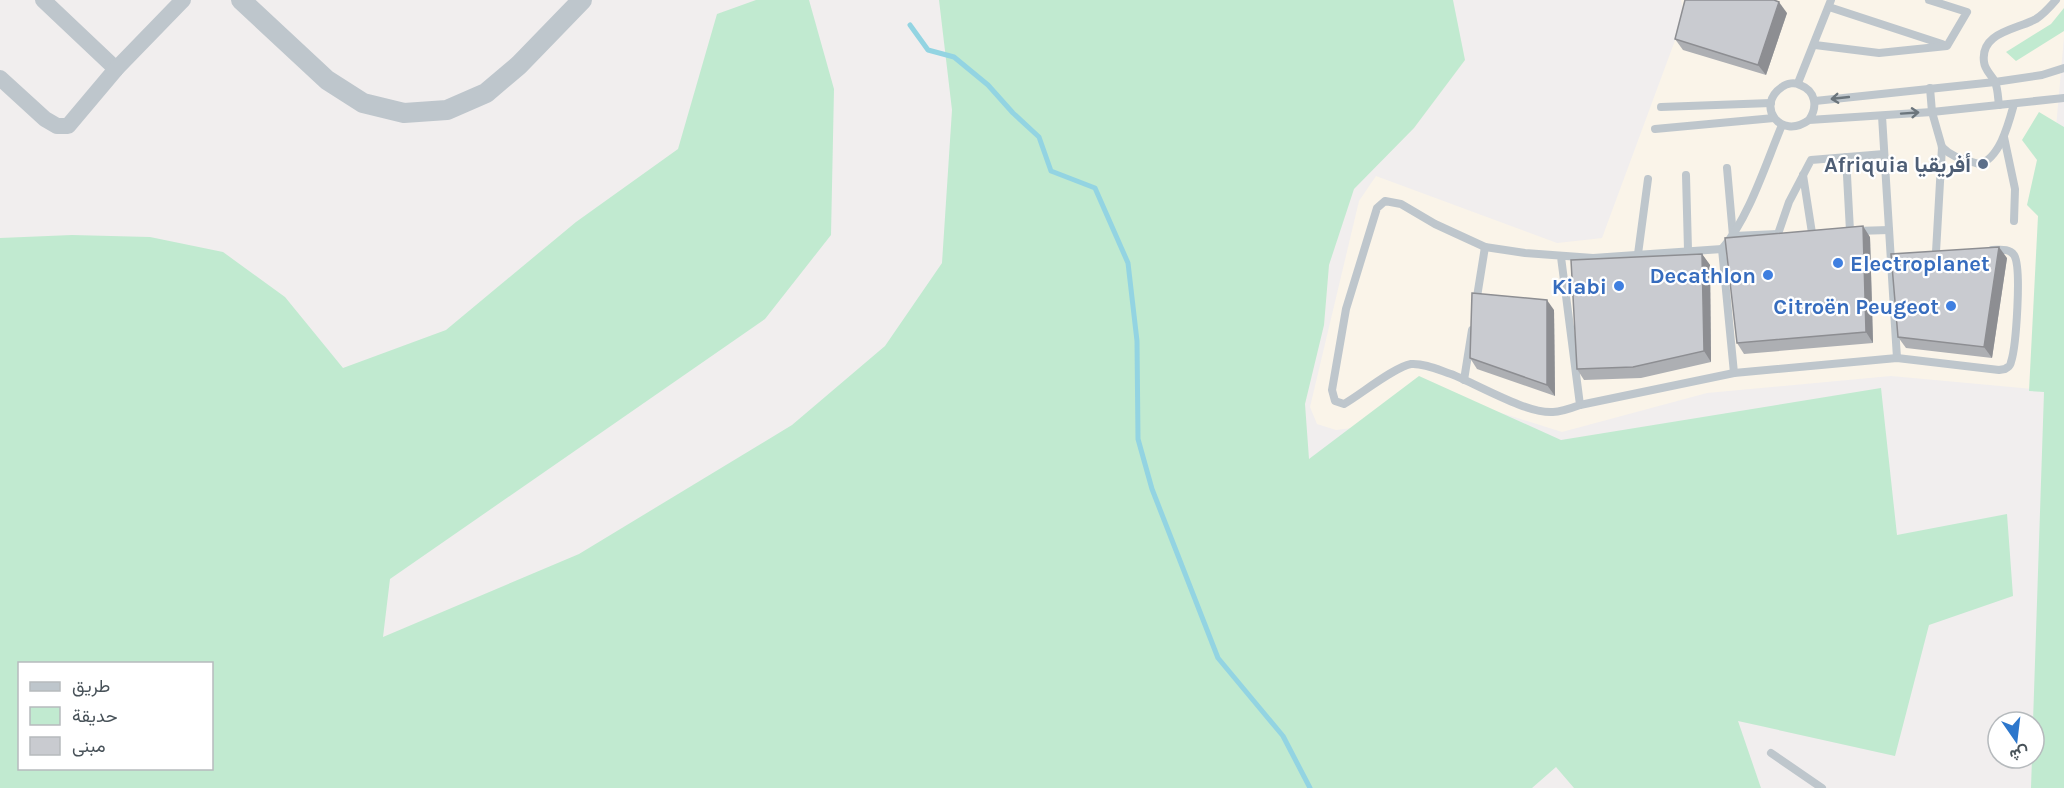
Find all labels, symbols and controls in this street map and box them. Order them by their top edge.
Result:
one-way arrow [1830,93,1850,104]
one-way arrow [1899,108,1919,119]
place label: Afriquia أفريقيا [1824,152,1971,178]
marker: Afriquia أفريقيا [1976,157,1990,171]
place label: Electroplanet [1850,251,1990,277]
marker: Electroplanet [1831,256,1845,270]
place label: Decathlon [1649,263,1756,289]
marker: Decathlon [1761,268,1775,282]
place label: Kiabi [1552,274,1607,300]
marker: Kiabi [1612,279,1626,293]
place label: Citroën Peugeot [1773,294,1939,320]
marker: Citroën Peugeot [1944,299,1958,313]
legend [18,662,213,770]
text: طريق [72,675,110,697]
text: حديقة [72,705,118,727]
north arrow [1986,710,2046,770]
text: مبنى [72,735,106,757]
text: ش [2008,743,2031,766]

